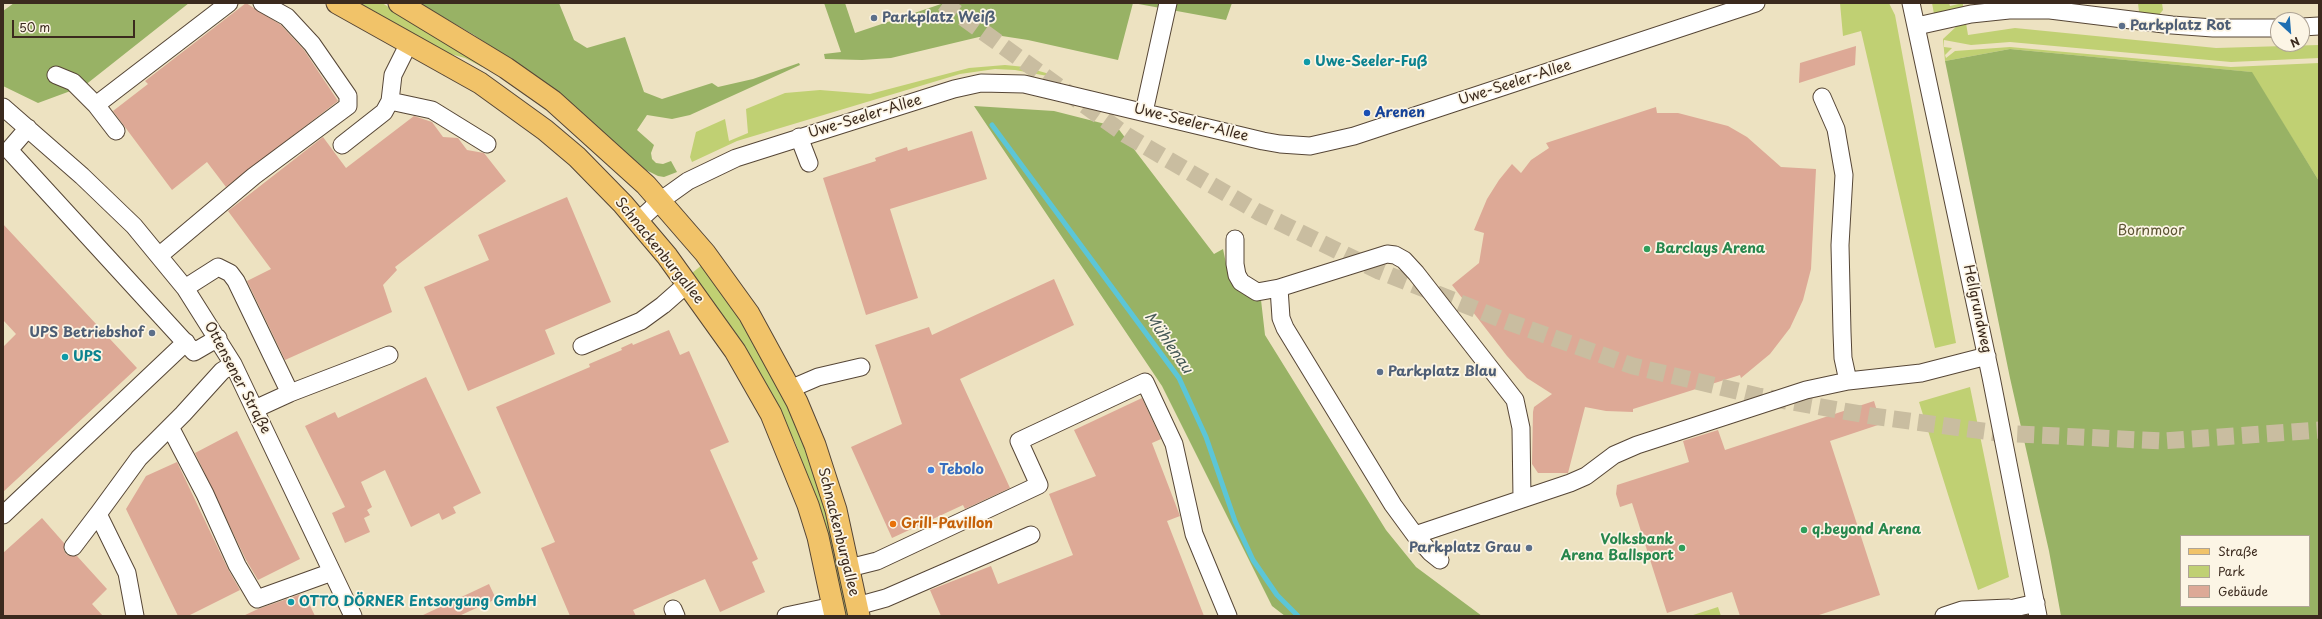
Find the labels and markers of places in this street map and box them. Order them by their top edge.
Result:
place label: Parkplatz Weiß [882,10,996,26]
marker: Parkplatz Weiß [869,13,879,23]
place label: Parkplatz Rot [2130,18,2231,34]
marker: Parkplatz Rot [2117,21,2127,31]
place label: Uwe-Seeler-Fuß [1315,54,1428,70]
marker: Uwe-Seeler-Fuß [1302,57,1312,67]
place label: Arenen [1375,105,1425,121]
marker: Arenen [1362,108,1372,118]
place label: Barclays Arena [1655,241,1765,257]
marker: Barclays Arena [1642,244,1652,254]
place label: UPS Betriebshof [29,325,144,341]
marker: UPS Betriebshof [147,328,157,338]
place label: UPS [73,349,102,365]
marker: UPS [60,352,70,362]
place label: Parkplatz Blau [1388,364,1497,380]
marker: Parkplatz Blau [1375,367,1385,377]
place label: Tebolo [939,462,984,478]
marker: Tebolo [926,465,936,475]
place label: Grill-Pavillon [901,516,993,532]
marker: Grill-Pavillon [888,519,898,529]
place label: q.beyond Arena [1812,522,1921,538]
marker: q.beyond Arena [1799,525,1809,535]
place label: Volksbank Arena Ballsport [1561,532,1674,564]
place label: Parkplatz Grau [1409,540,1521,556]
marker: Parkplatz Grau [1524,543,1534,553]
marker: Volksbank Arena Ballsport [1677,543,1687,553]
place label: OTTO DÖRNER Entsorgung GmbH [299,594,537,610]
marker: OTTO DÖRNER Entsorgung GmbH [286,597,296,607]

